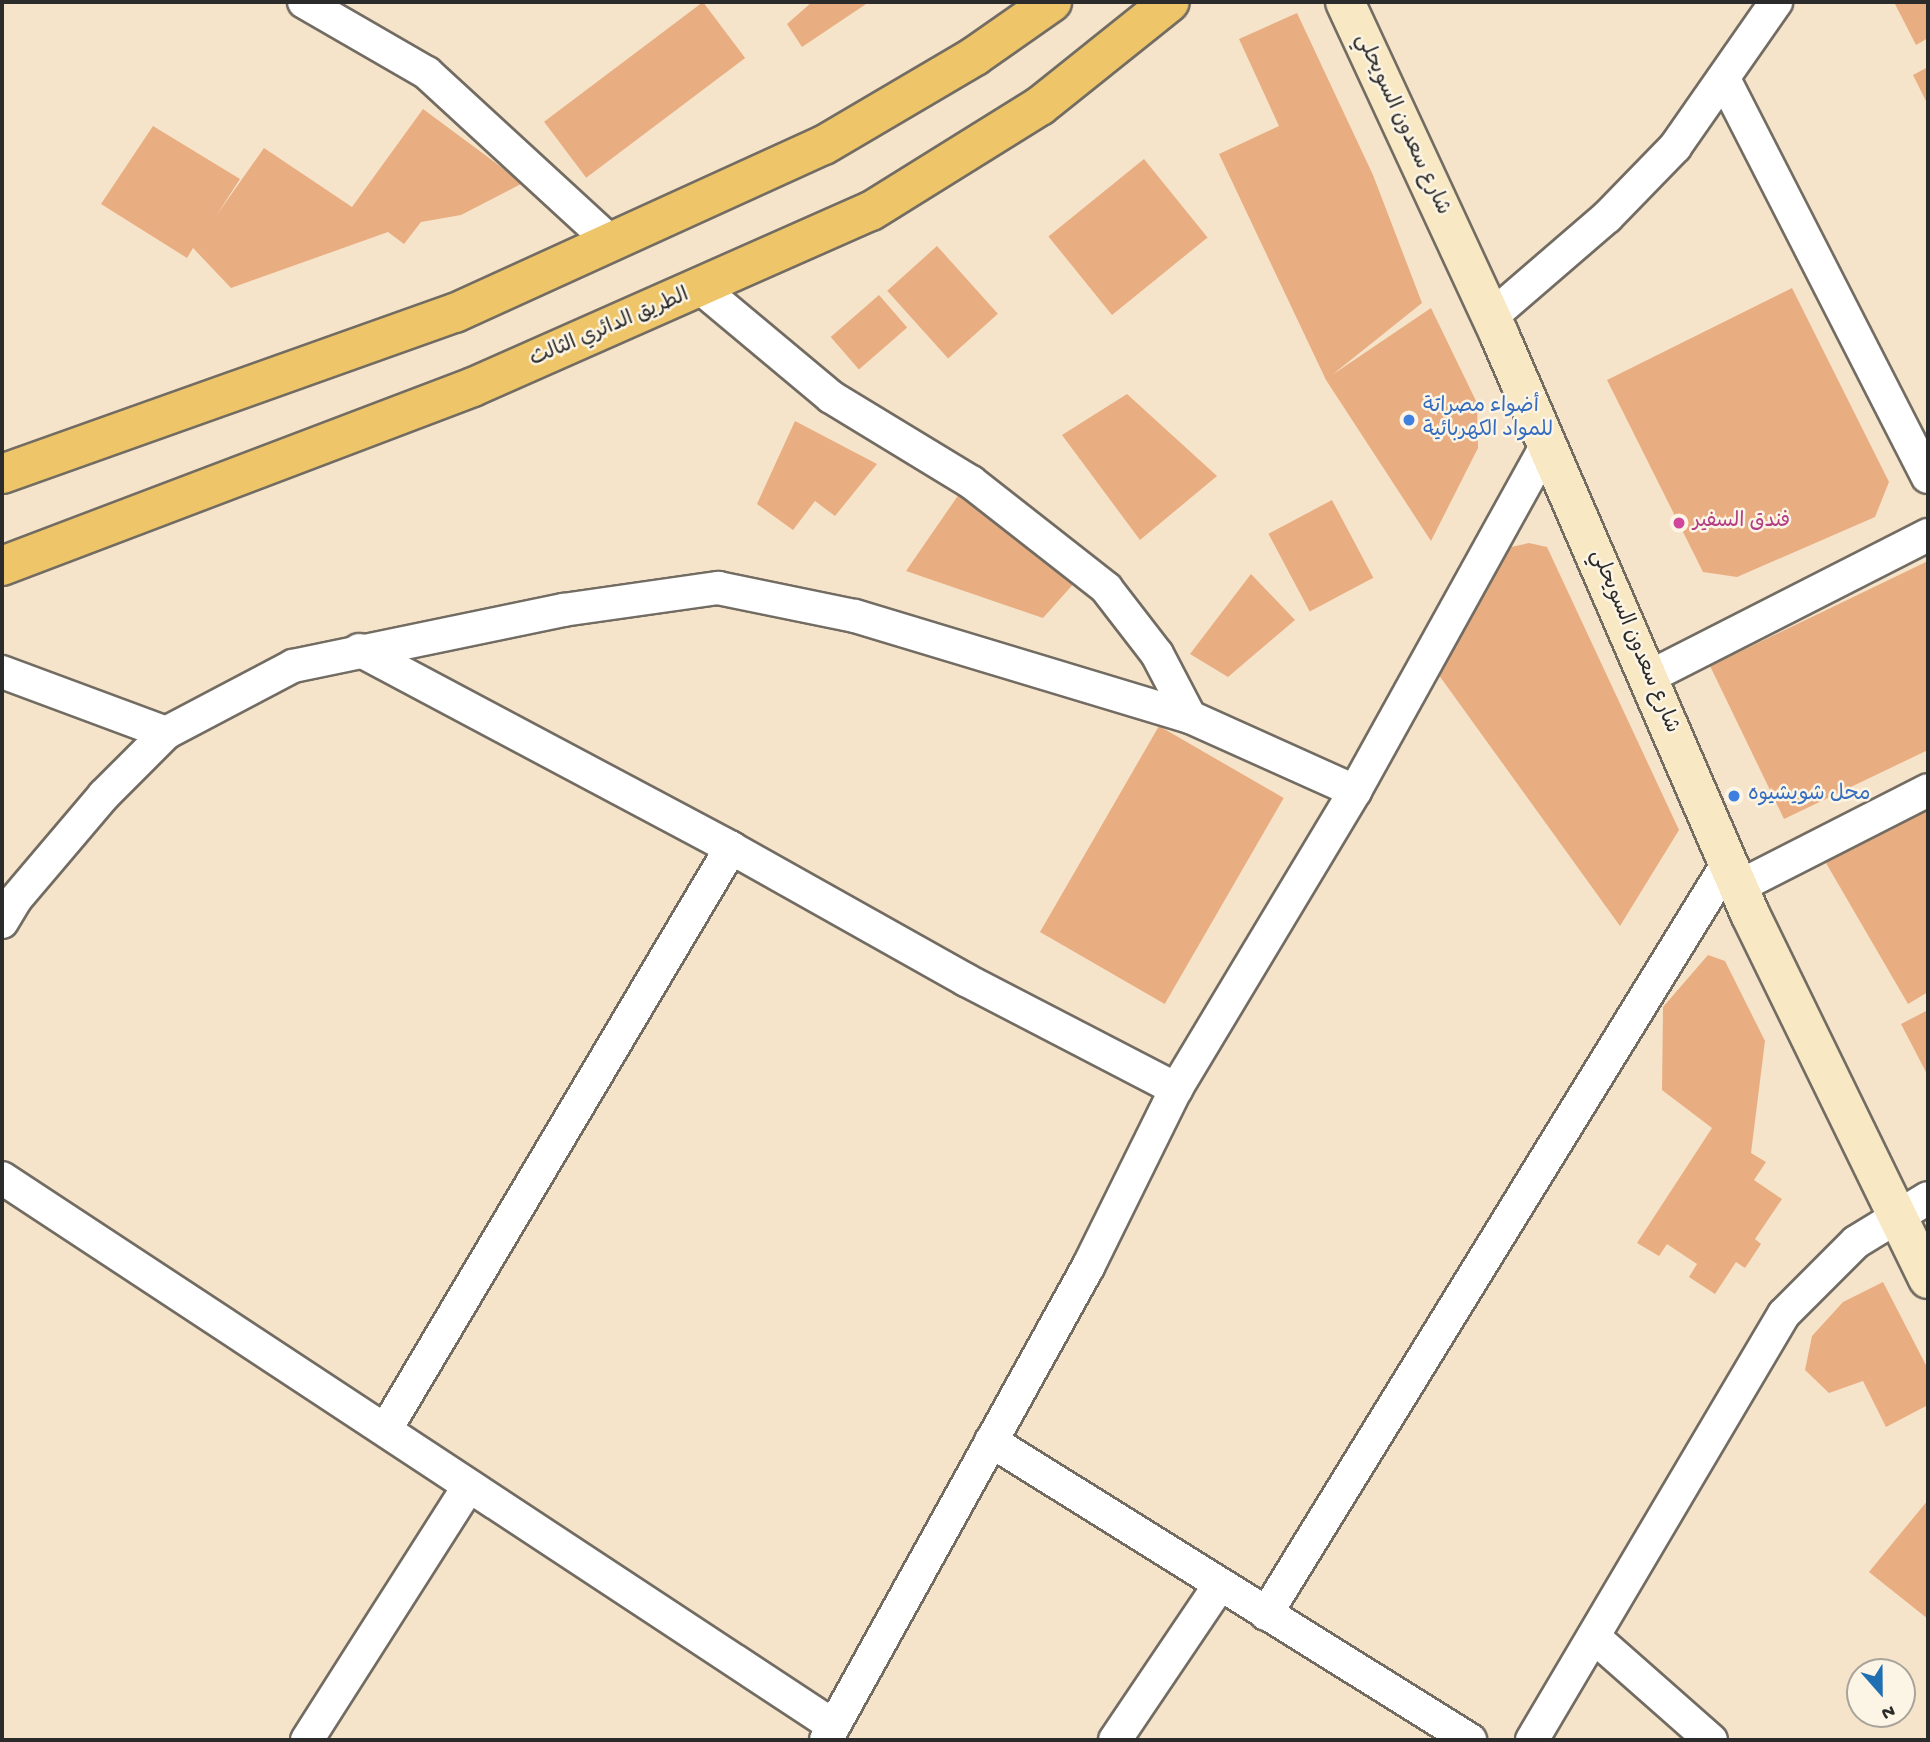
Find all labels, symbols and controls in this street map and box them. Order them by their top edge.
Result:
street label: شارع سعدون السويحلي [1348,30,1454,220]
street label: الطريق الدائري الثالث [527,284,693,374]
place label: أضواء مصراتة للمواد الكهربائية [1423,395,1553,445]
marker: أضواء مصراتة للمواد الكهربائية [1401,412,1417,428]
place label: فندق السفير [1693,510,1790,536]
marker: فندق السفير [1671,515,1687,531]
street label: شارع سعدون السويحلي [1583,546,1683,738]
place label: محل شويشيوه [1748,783,1871,809]
marker: محل شويشيوه [1726,788,1742,804]
north arrow [1846,1658,1916,1728]
text: N [1878,1698,1898,1724]

